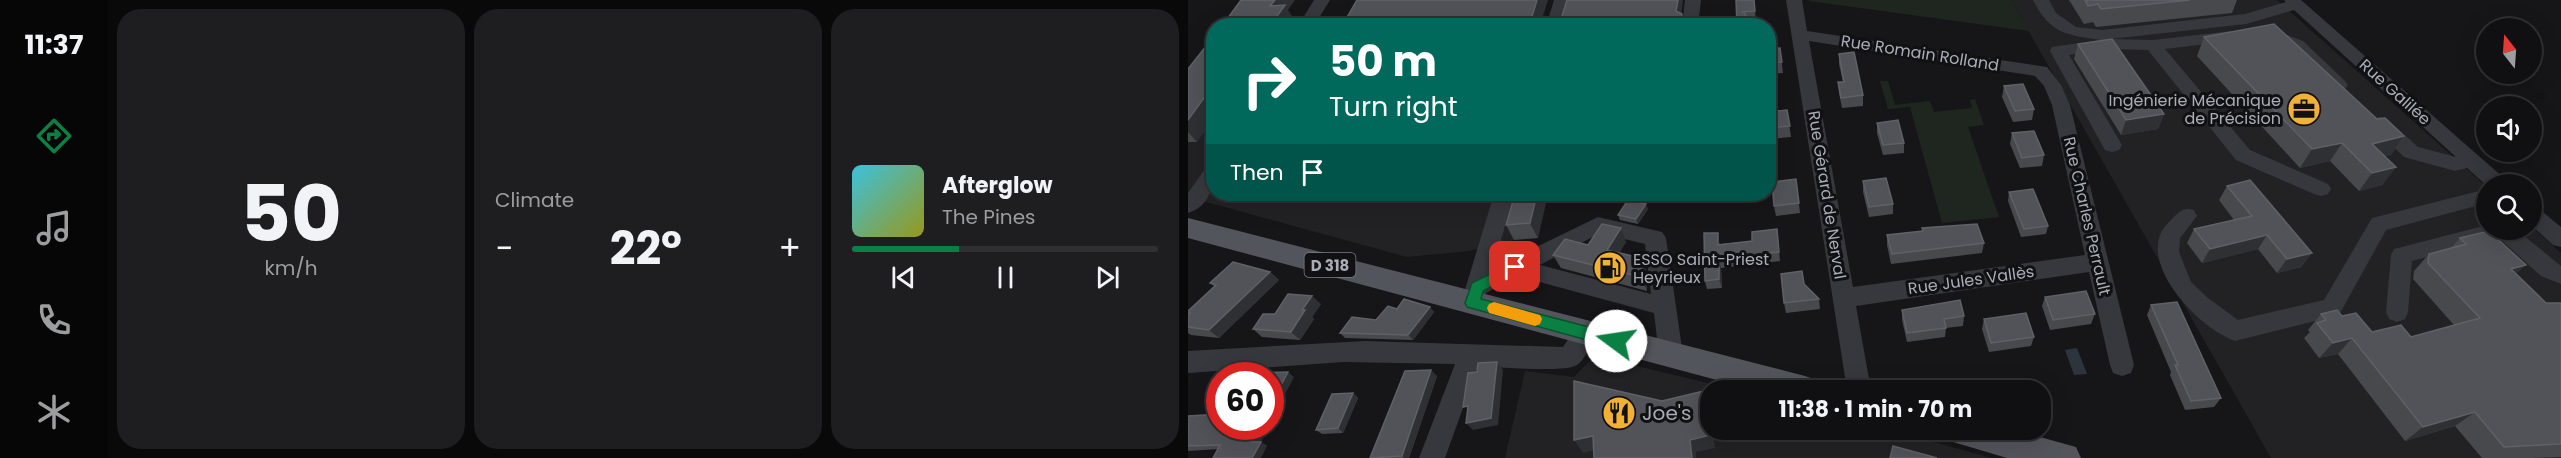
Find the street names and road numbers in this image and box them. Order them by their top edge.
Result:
street label: Rue Romain Rolland [1839,29,2001,77]
street label: Rue Galilée [2354,54,2436,130]
street label: Rue Gérard de Nerval [1802,109,1852,281]
street label: Rue Charles Perrault [2058,135,2116,298]
road number: D 318 [1304,253,1356,277]
street label: Rue Jules Vallès [1906,260,2036,300]

